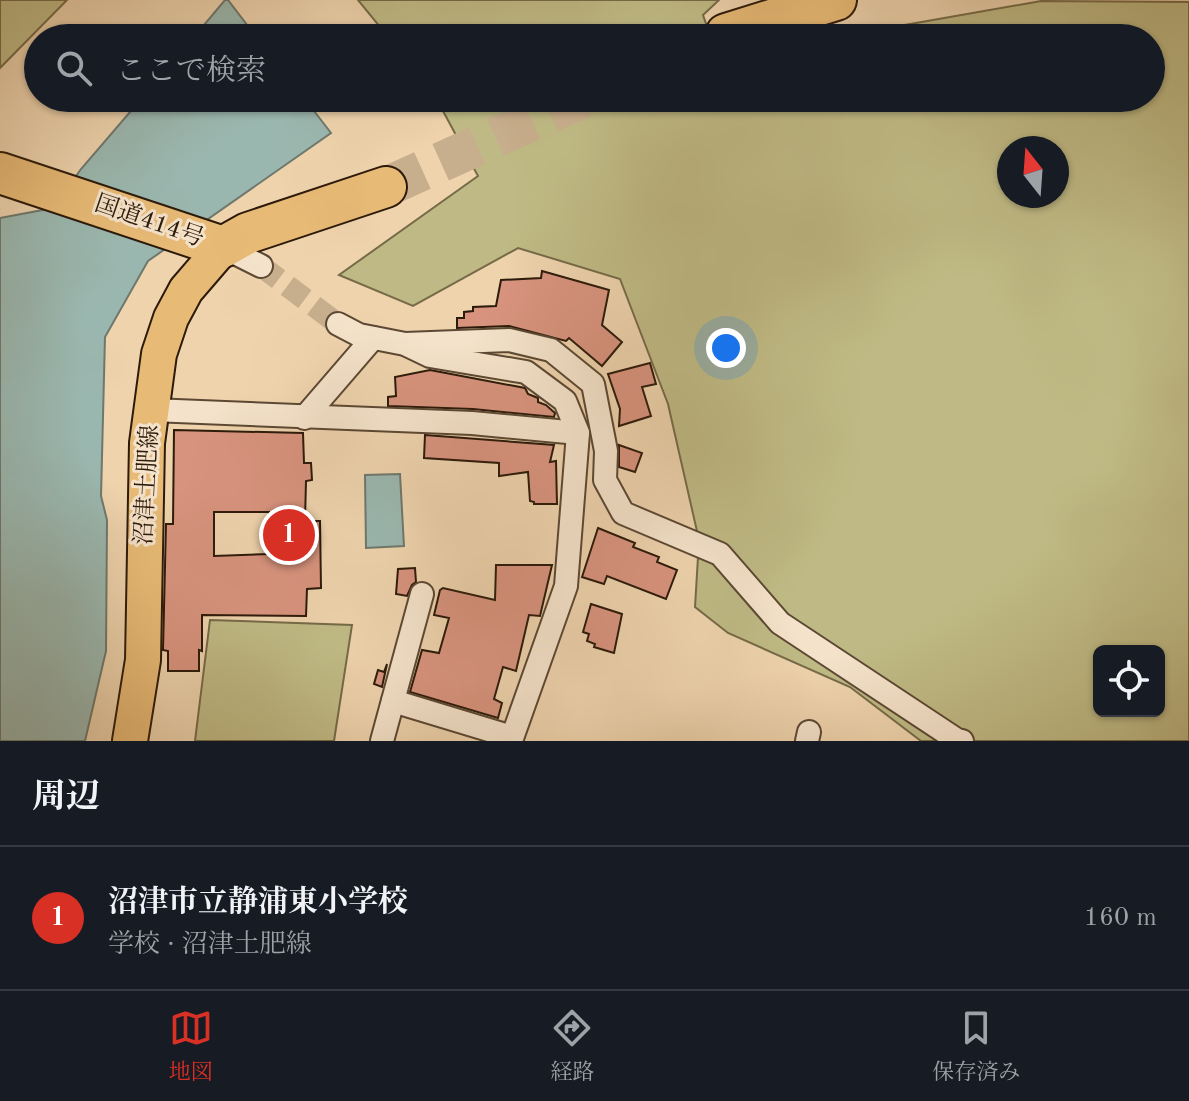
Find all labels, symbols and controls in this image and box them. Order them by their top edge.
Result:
search box [24,24,1165,112]
icon: search [52,46,96,90]
text: ここで検索 [116,57,266,87]
north arrow [997,136,1069,208]
street label: 国道414号 [91,189,208,252]
your location [706,328,746,368]
street label: 沼津土肥線 [130,424,163,546]
pin: 1 [263,505,315,565]
map controls [1093,645,1165,717]
button: locate [1093,645,1165,717]
text: 周辺 [32,781,100,815]
text: 沼津市立静浦東小学校 [108,888,408,918]
text: 1 [50,905,66,931]
text: 160 m [1084,905,1157,931]
text: 学校 · 沼津土肥線 [108,932,312,958]
tab: 地図 [169,1006,213,1087]
tab: 経路 [550,1006,594,1087]
tab: 保存済み [932,1006,1020,1087]

